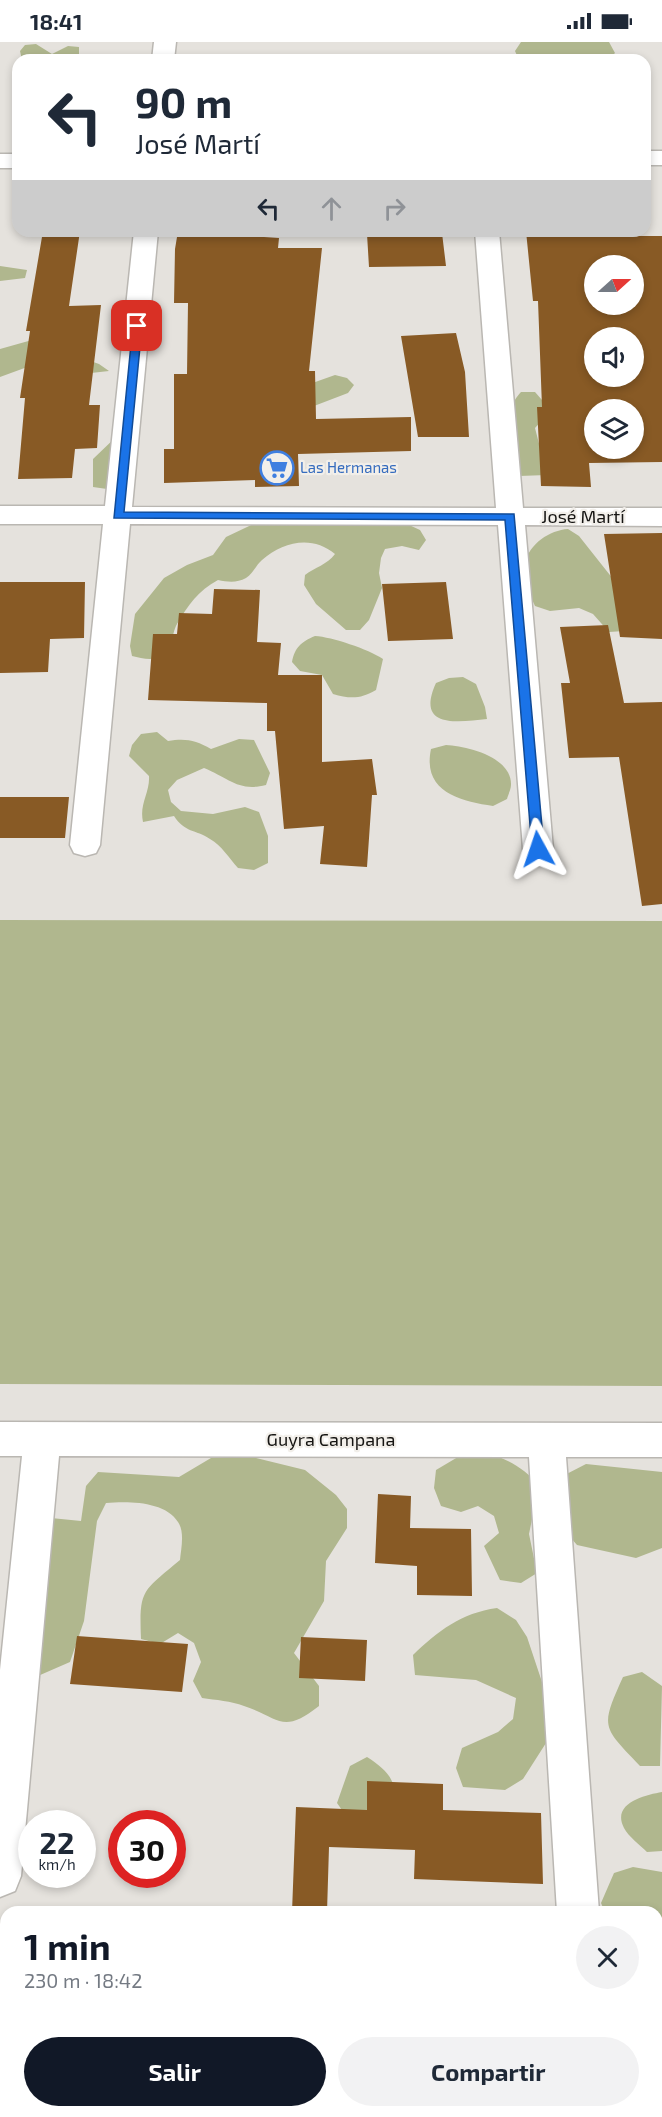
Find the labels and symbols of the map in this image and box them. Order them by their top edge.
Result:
north arrow [584,255,644,315]
pin [111,300,162,351]
supermarket icon: Las Hermanas [259,450,295,486]
place label: Las Hermanas [300,458,397,476]
street label: José Martí [541,505,625,527]
position arrow [506,817,570,881]
street label: Guyra Campana [267,1428,395,1450]
speed limit sign: 30 [108,1810,186,1888]

